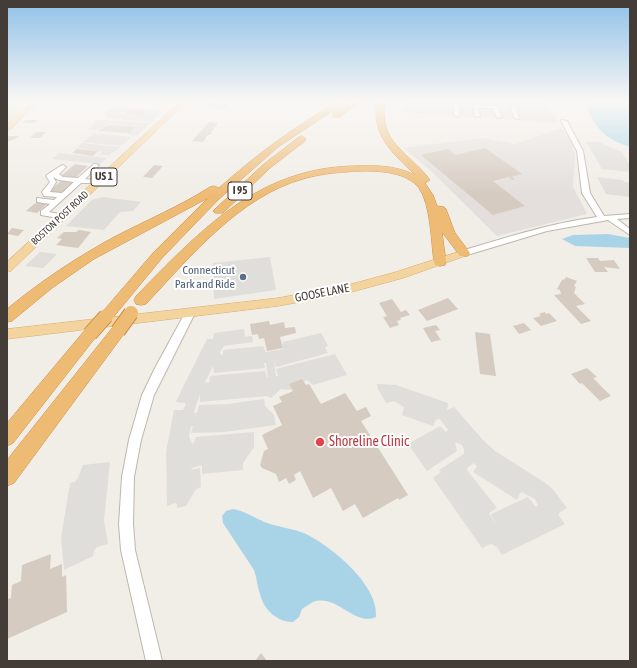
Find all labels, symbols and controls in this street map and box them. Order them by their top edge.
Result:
road number: US 1 [91,168,117,186]
road number: I 95 [228,182,252,200]
street label: BOSTON POST ROAD [29,188,91,248]
place label: Connecticut Park and Ride [175,263,235,291]
marker: Connecticut Park and Ride [238,272,248,282]
street label: GOOSE LANE [294,281,350,305]
place label: Shoreline Clinic [329,434,409,450]
marker: Shoreline Clinic [314,436,326,448]

